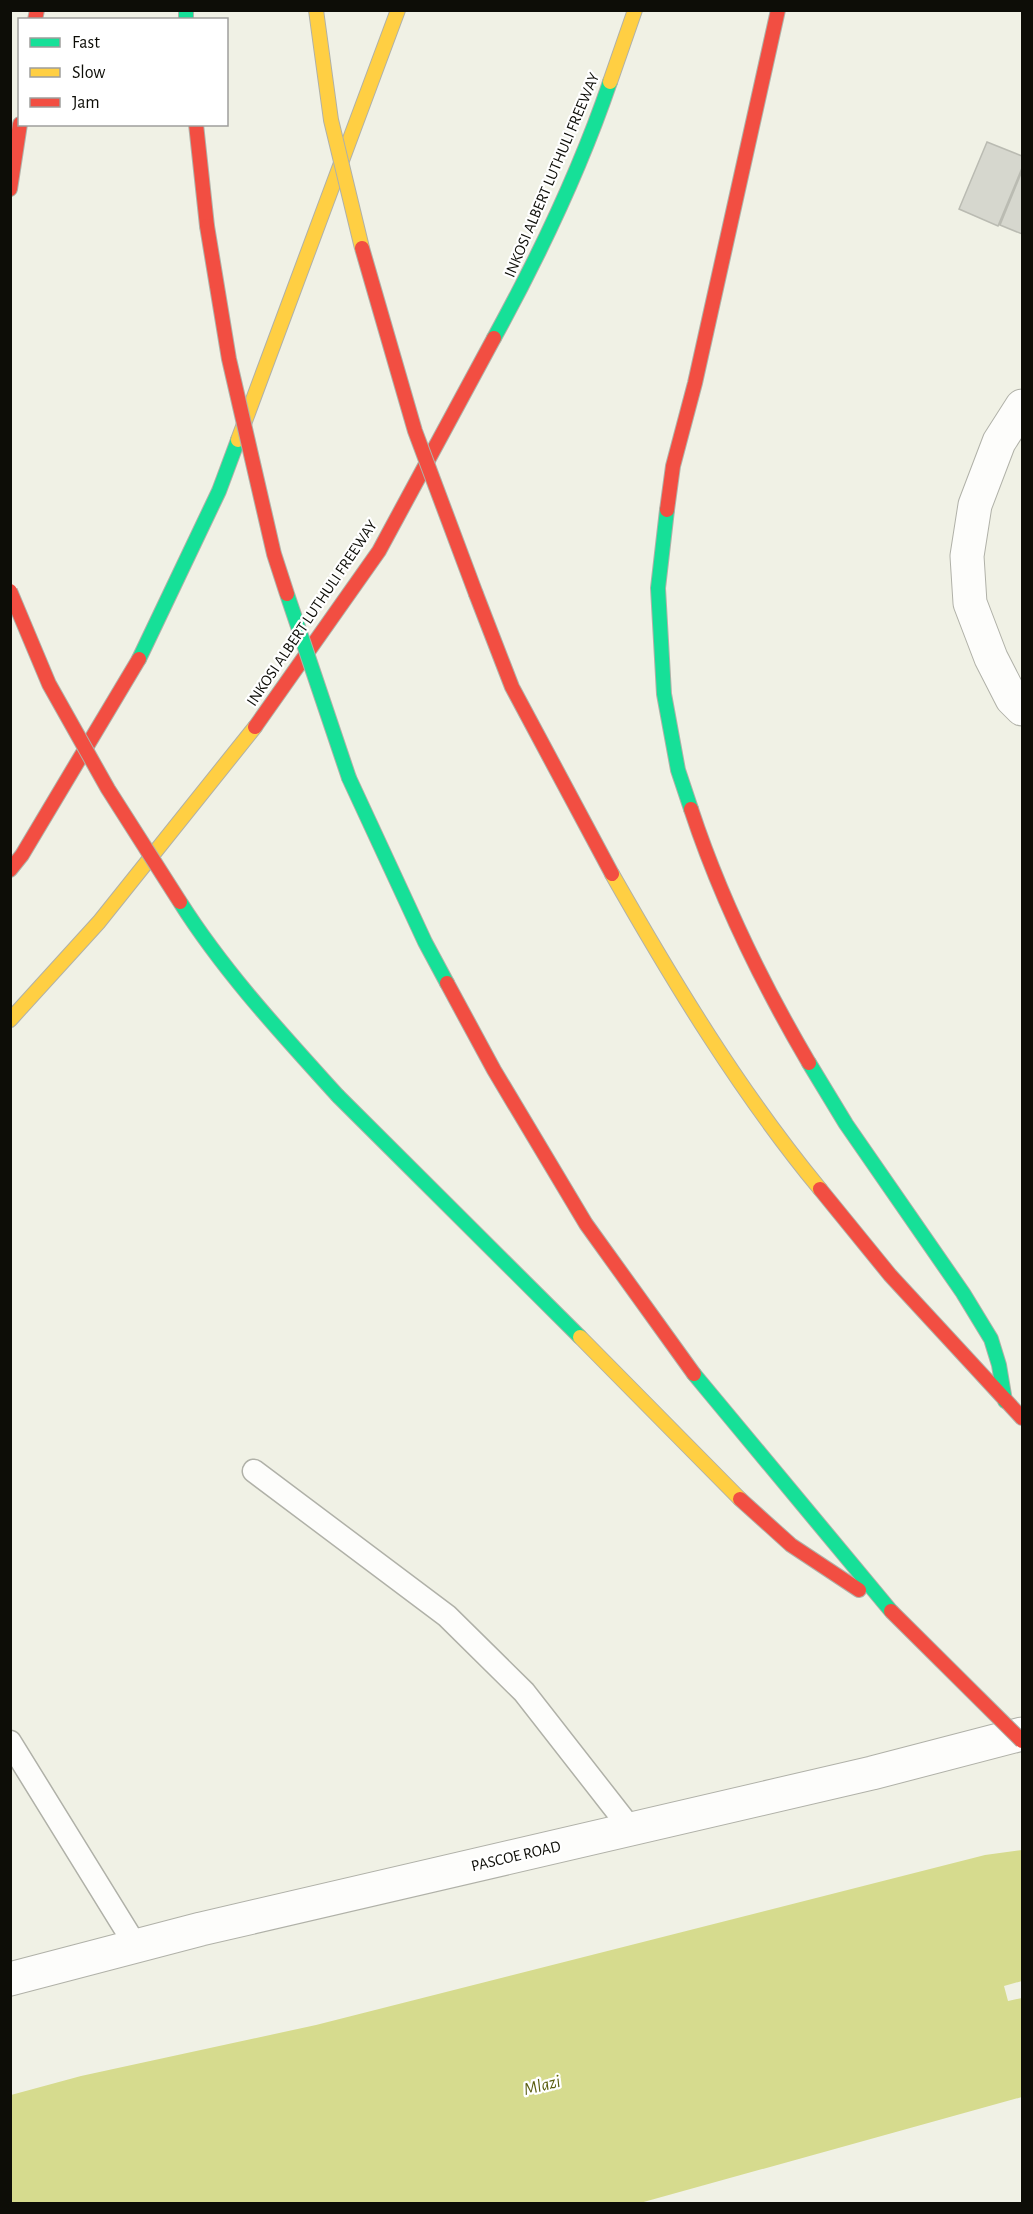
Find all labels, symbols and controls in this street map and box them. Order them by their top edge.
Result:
legend [18,18,228,126]
text: Fast [72,34,100,52]
text: Slow [72,64,105,82]
street label: INKOSI ALBERT LUTHULI FREEWAY [502,70,603,280]
text: Jam [72,94,100,112]
street label: INKOSI ALBERT LUTHULI FREEWAY [244,517,381,709]
street label: PASCOE ROAD [470,1838,562,1874]
water label: Mlazi [522,2073,562,2099]

